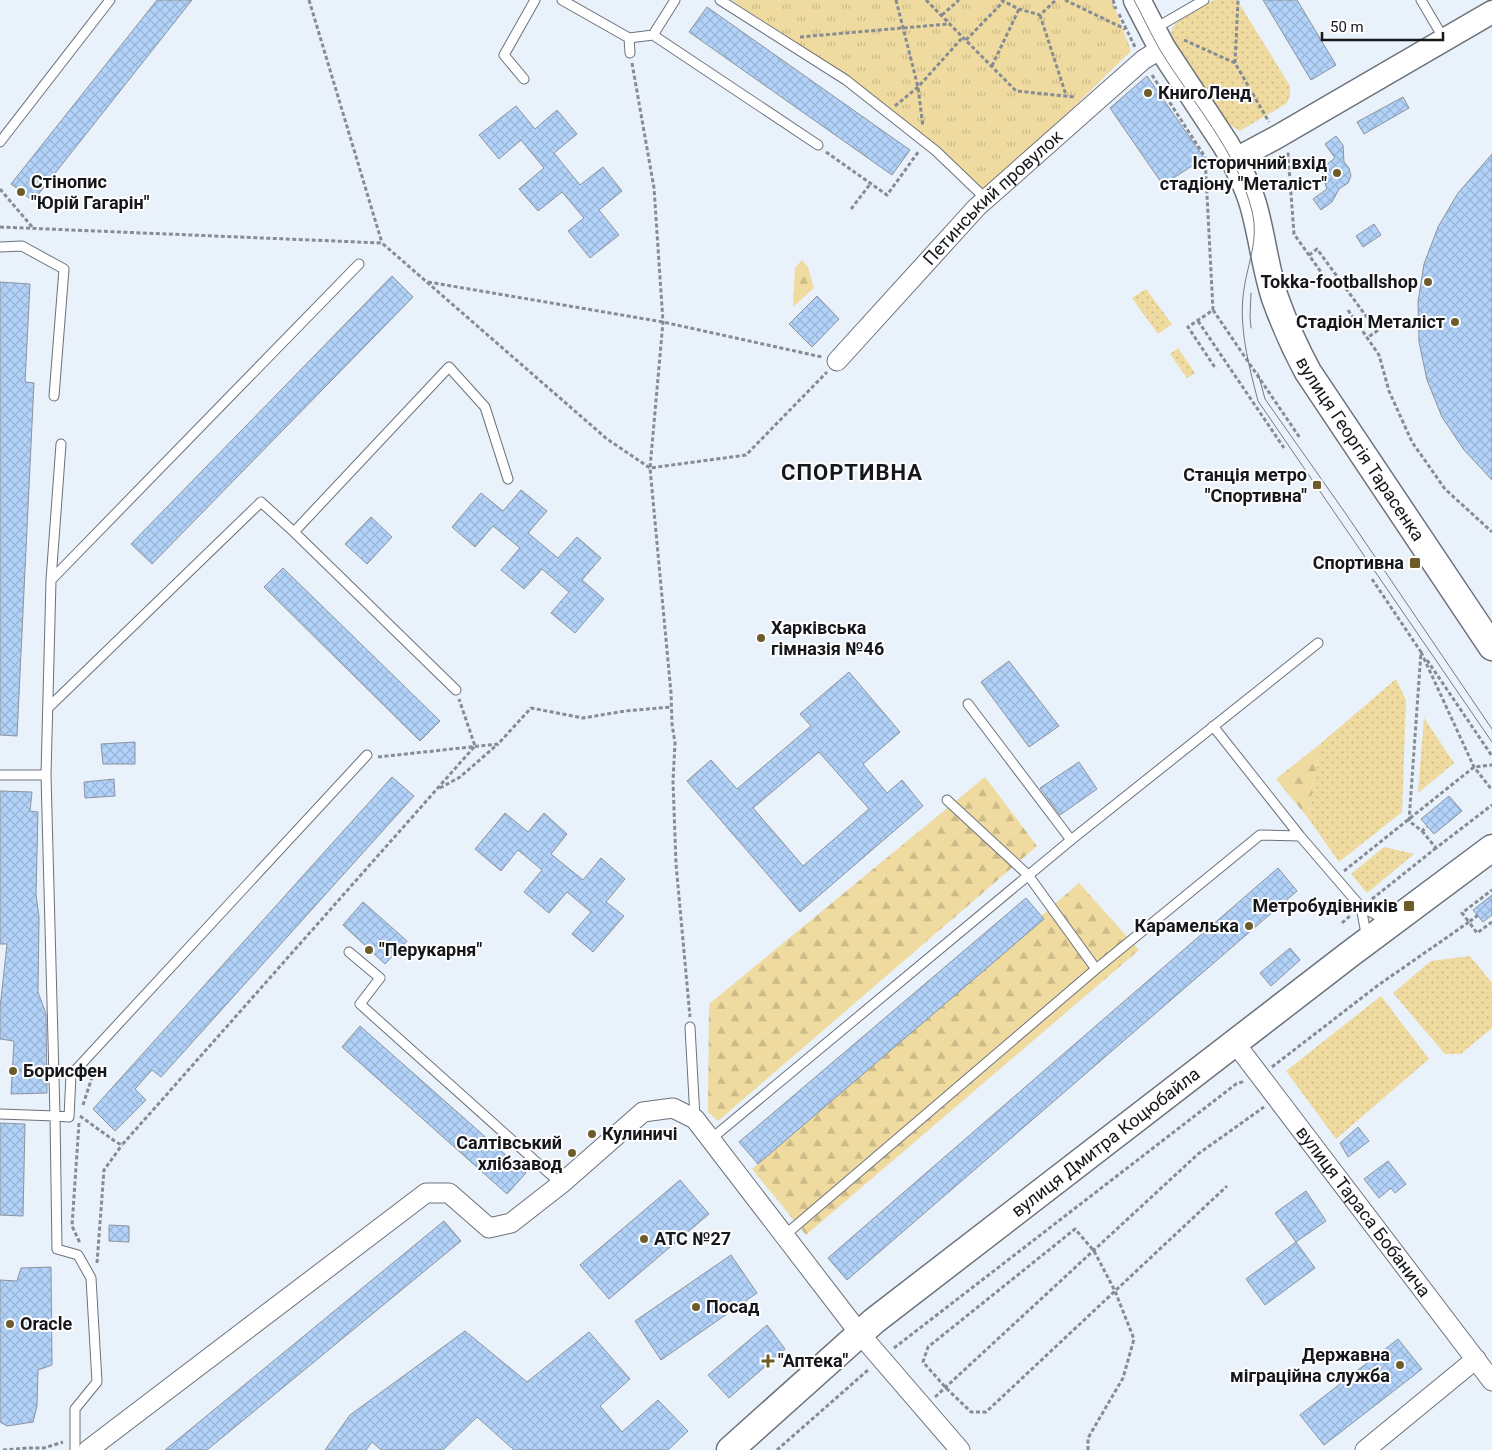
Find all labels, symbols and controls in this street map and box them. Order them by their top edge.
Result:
scale bar [1322,10,1443,42]
text: 50 m [1330,18,1364,36]
place label: КнигоЛенд [1158,82,1252,103]
marker: КнигоЛенд [1142,87,1154,99]
street label: Петинський провулок [919,125,1067,269]
place label: Історичний вхід стадіону "Металіст" [1160,152,1328,194]
marker: Історичний вхід стадіону "Металіст" [1331,167,1343,179]
place label: Стінопис "Юрій Гагарін" [31,171,150,213]
marker: Стінопис "Юрій Гагарін" [15,186,27,198]
place label: Tokka-footballshop [1260,271,1418,292]
marker: Tokka-footballshop [1422,276,1434,288]
place label: Стадіон Металіст [1296,311,1445,332]
marker: Стадіон Металіст [1449,316,1461,328]
street label: вулиця Георгія Тарасенка [1292,353,1429,545]
district label: СПОРТИВНА [781,460,923,485]
place label: Станція метро "Спортивна" [1183,464,1307,506]
marker: Станція метро "Спортивна" [1311,479,1323,491]
place label: Спортивна [1313,552,1404,573]
marker: Спортивна [1408,556,1422,570]
place label: Харківська гімназія №46 [771,617,884,659]
marker: Харківська гімназія №46 [755,632,767,644]
place label: Метробудівників [1253,895,1398,916]
marker: Метробудівників [1402,899,1416,913]
place label: Карамелька [1135,915,1239,936]
marker: Карамелька [1243,920,1255,932]
place label: "Перукарня" [379,939,482,960]
marker: "Перукарня" [363,944,375,956]
place label: Борисфен [23,1060,107,1081]
street label: вулиця Дмитра Коцюбайла [1007,1063,1204,1221]
marker: Борисфен [7,1065,19,1077]
street label: вулиця Тараса Бобанича [1292,1122,1435,1301]
place label: Кулиничі [602,1123,678,1144]
marker: Кулиничі [586,1128,598,1140]
place label: Салтівський хлібзавод [456,1132,563,1174]
marker: Салтівський хлібзавод [566,1147,578,1159]
place label: АТС №27 [654,1228,731,1249]
marker: АТС №27 [638,1233,650,1245]
place label: Посад [706,1296,760,1317]
marker: Посад [690,1301,702,1313]
place label: Oracle [20,1313,72,1334]
marker: Oracle [4,1318,16,1330]
place label: Державна міграційна служба [1230,1344,1390,1386]
place label: "Аптека" [778,1350,848,1371]
marker: "Аптека" [762,1355,774,1367]
marker: Державна міграційна служба [1394,1359,1406,1371]

